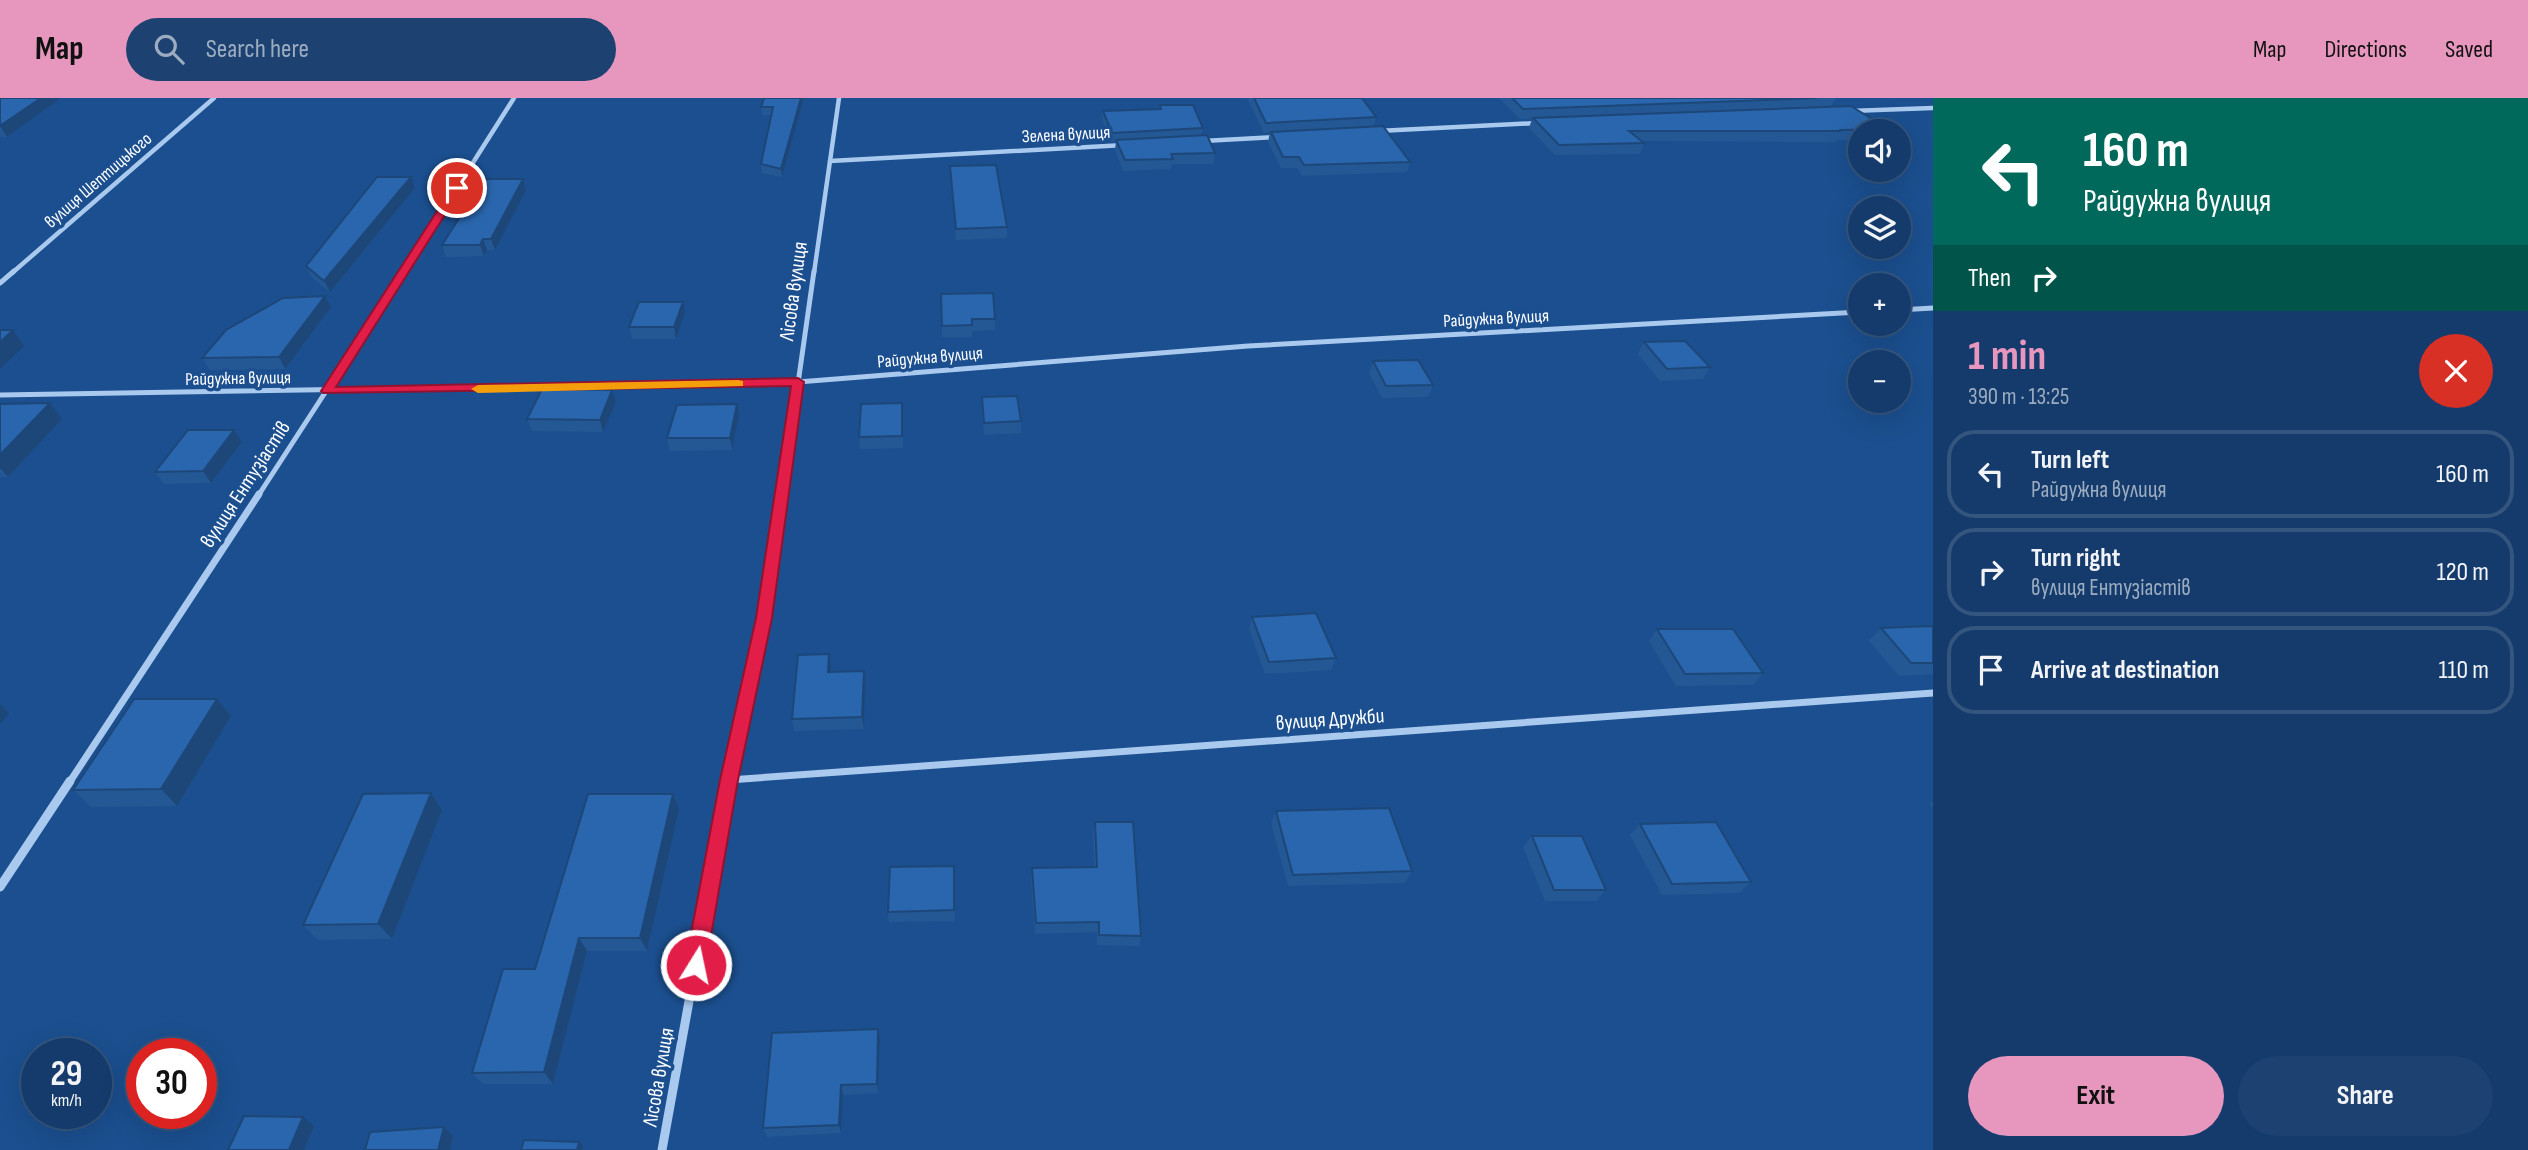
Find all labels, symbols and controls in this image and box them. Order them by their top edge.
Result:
search box [126,18,616,81]
text: Map [35,29,84,69]
icon: search [150,30,188,68]
text: Search here [206,34,309,65]
text: Map [2253,35,2286,64]
text: Directions [2324,35,2407,64]
text: Saved [2445,35,2493,64]
map controls [1848,119,1911,413]
button: sound [1848,119,1911,182]
street label: Зелена вулиця [1021,122,1111,147]
text: 160 m [2083,122,2189,181]
icon: left [1968,126,2059,217]
street label: вулиця Шептицького [41,128,156,233]
pin [427,158,487,218]
icon: arrive [438,169,476,207]
text: Райдужна вулиця [2083,182,2271,221]
button: layers [1848,196,1911,259]
street label: Лісова вулиця [774,240,813,343]
icon: right [2025,259,2063,297]
text: Then [1968,263,2011,294]
button: + [1848,273,1911,336]
street label: Райдужна вулиця [1443,305,1549,332]
text: 1 min [1968,331,2046,382]
button: close [2419,334,2493,408]
street label: Райдужна вулиця [876,342,984,373]
button: − [1848,350,1911,413]
street label: Райдужна вулиця [185,367,291,390]
text: 390 m · 13:25 [1968,383,2069,411]
street label: вулиця Ентузіастів [195,416,296,552]
text: Turn left [2031,445,2109,476]
icon: left [1972,455,2010,493]
text: 160 m [2436,459,2489,490]
text: Райдужна вулиця [2031,476,2166,504]
text: Turn right [2031,543,2120,574]
icon: right [1972,553,2010,591]
text: 120 m [2436,557,2489,588]
text: вулиця Ентузіастів [2031,574,2191,602]
icon: arrive [1972,651,2010,689]
text: Arrive at destination [2031,655,2219,686]
text: 110 m [2438,655,2489,686]
street label: вулиця Дружби [1275,703,1385,736]
position arrow [659,928,733,1002]
street label: Лісова вулиця [637,1026,679,1129]
speed limit sign: 30 [126,1038,217,1129]
text: 29 [51,1053,82,1096]
button: Exit [1968,1056,2224,1136]
button: Share [2238,1056,2493,1136]
text: km/h [51,1090,82,1111]

